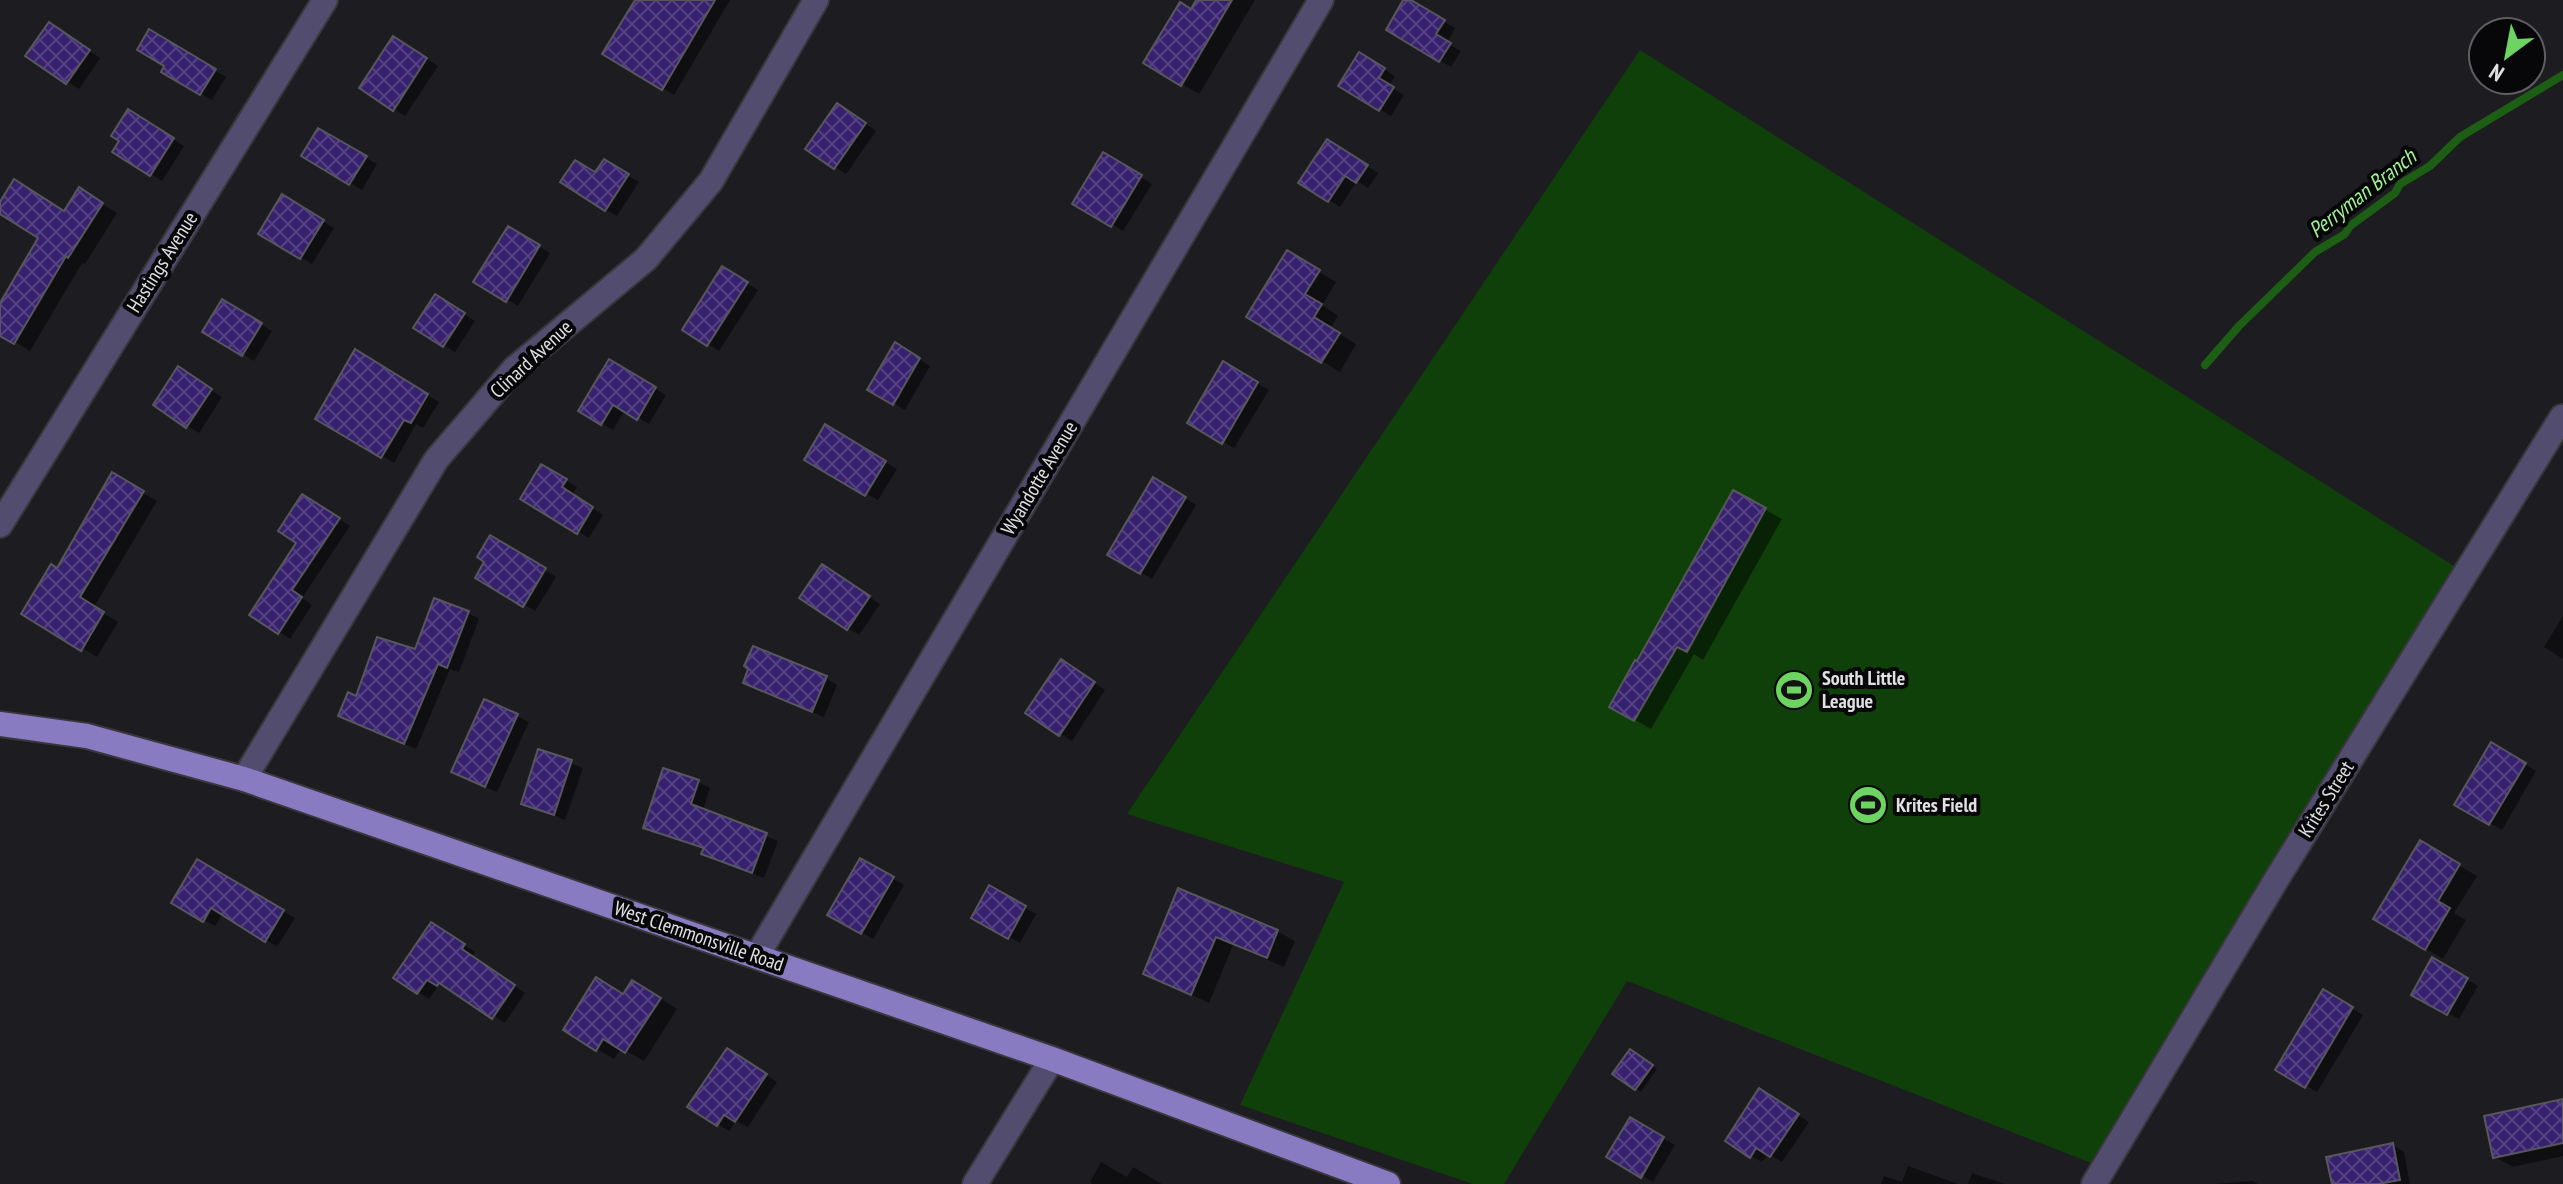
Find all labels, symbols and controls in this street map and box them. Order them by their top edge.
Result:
north arrow [2467,16,2547,96]
text: N [2484,58,2509,88]
water label: Perryman Branch [2303,142,2422,244]
street label: Hastings Avenue [121,207,203,317]
street label: Clinard Avenue [484,314,578,404]
street label: Wyandotte Avenue [995,416,1083,540]
place label: South Little League [1822,665,1905,714]
sports icon: South Little League [1773,669,1815,711]
street label: Krites Street [2292,756,2360,842]
sports icon: Krites Field [1847,784,1889,826]
place label: Krites Field [1896,792,1977,818]
street label: West Clemmonsville Road [611,895,787,977]

